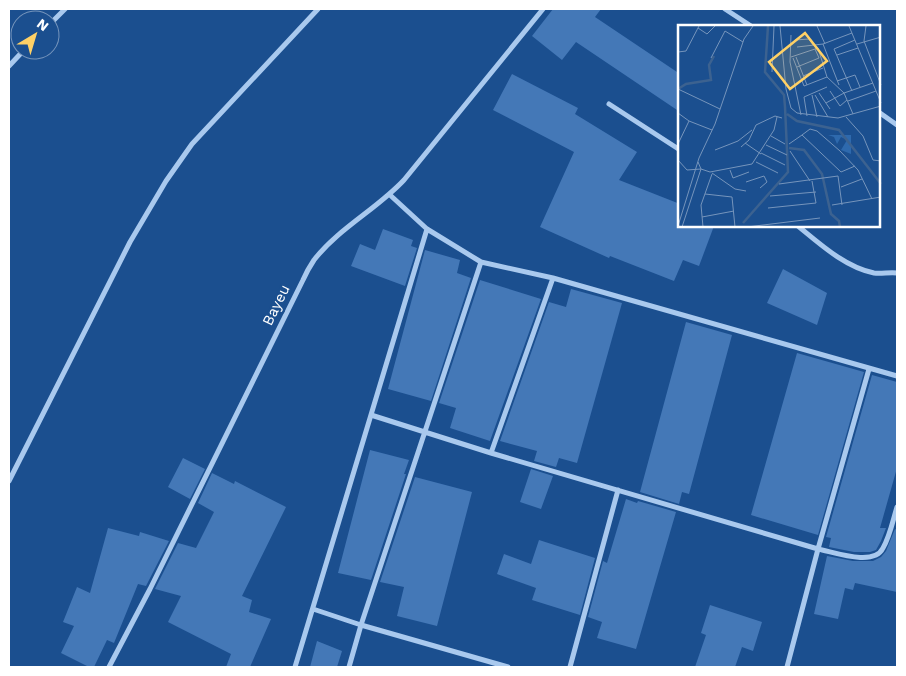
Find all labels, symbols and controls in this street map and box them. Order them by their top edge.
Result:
north arrow [10,10,60,60]
text: N [34,15,52,34]
inset map [678,25,881,228]
street label: Bayeu [258,281,294,329]

